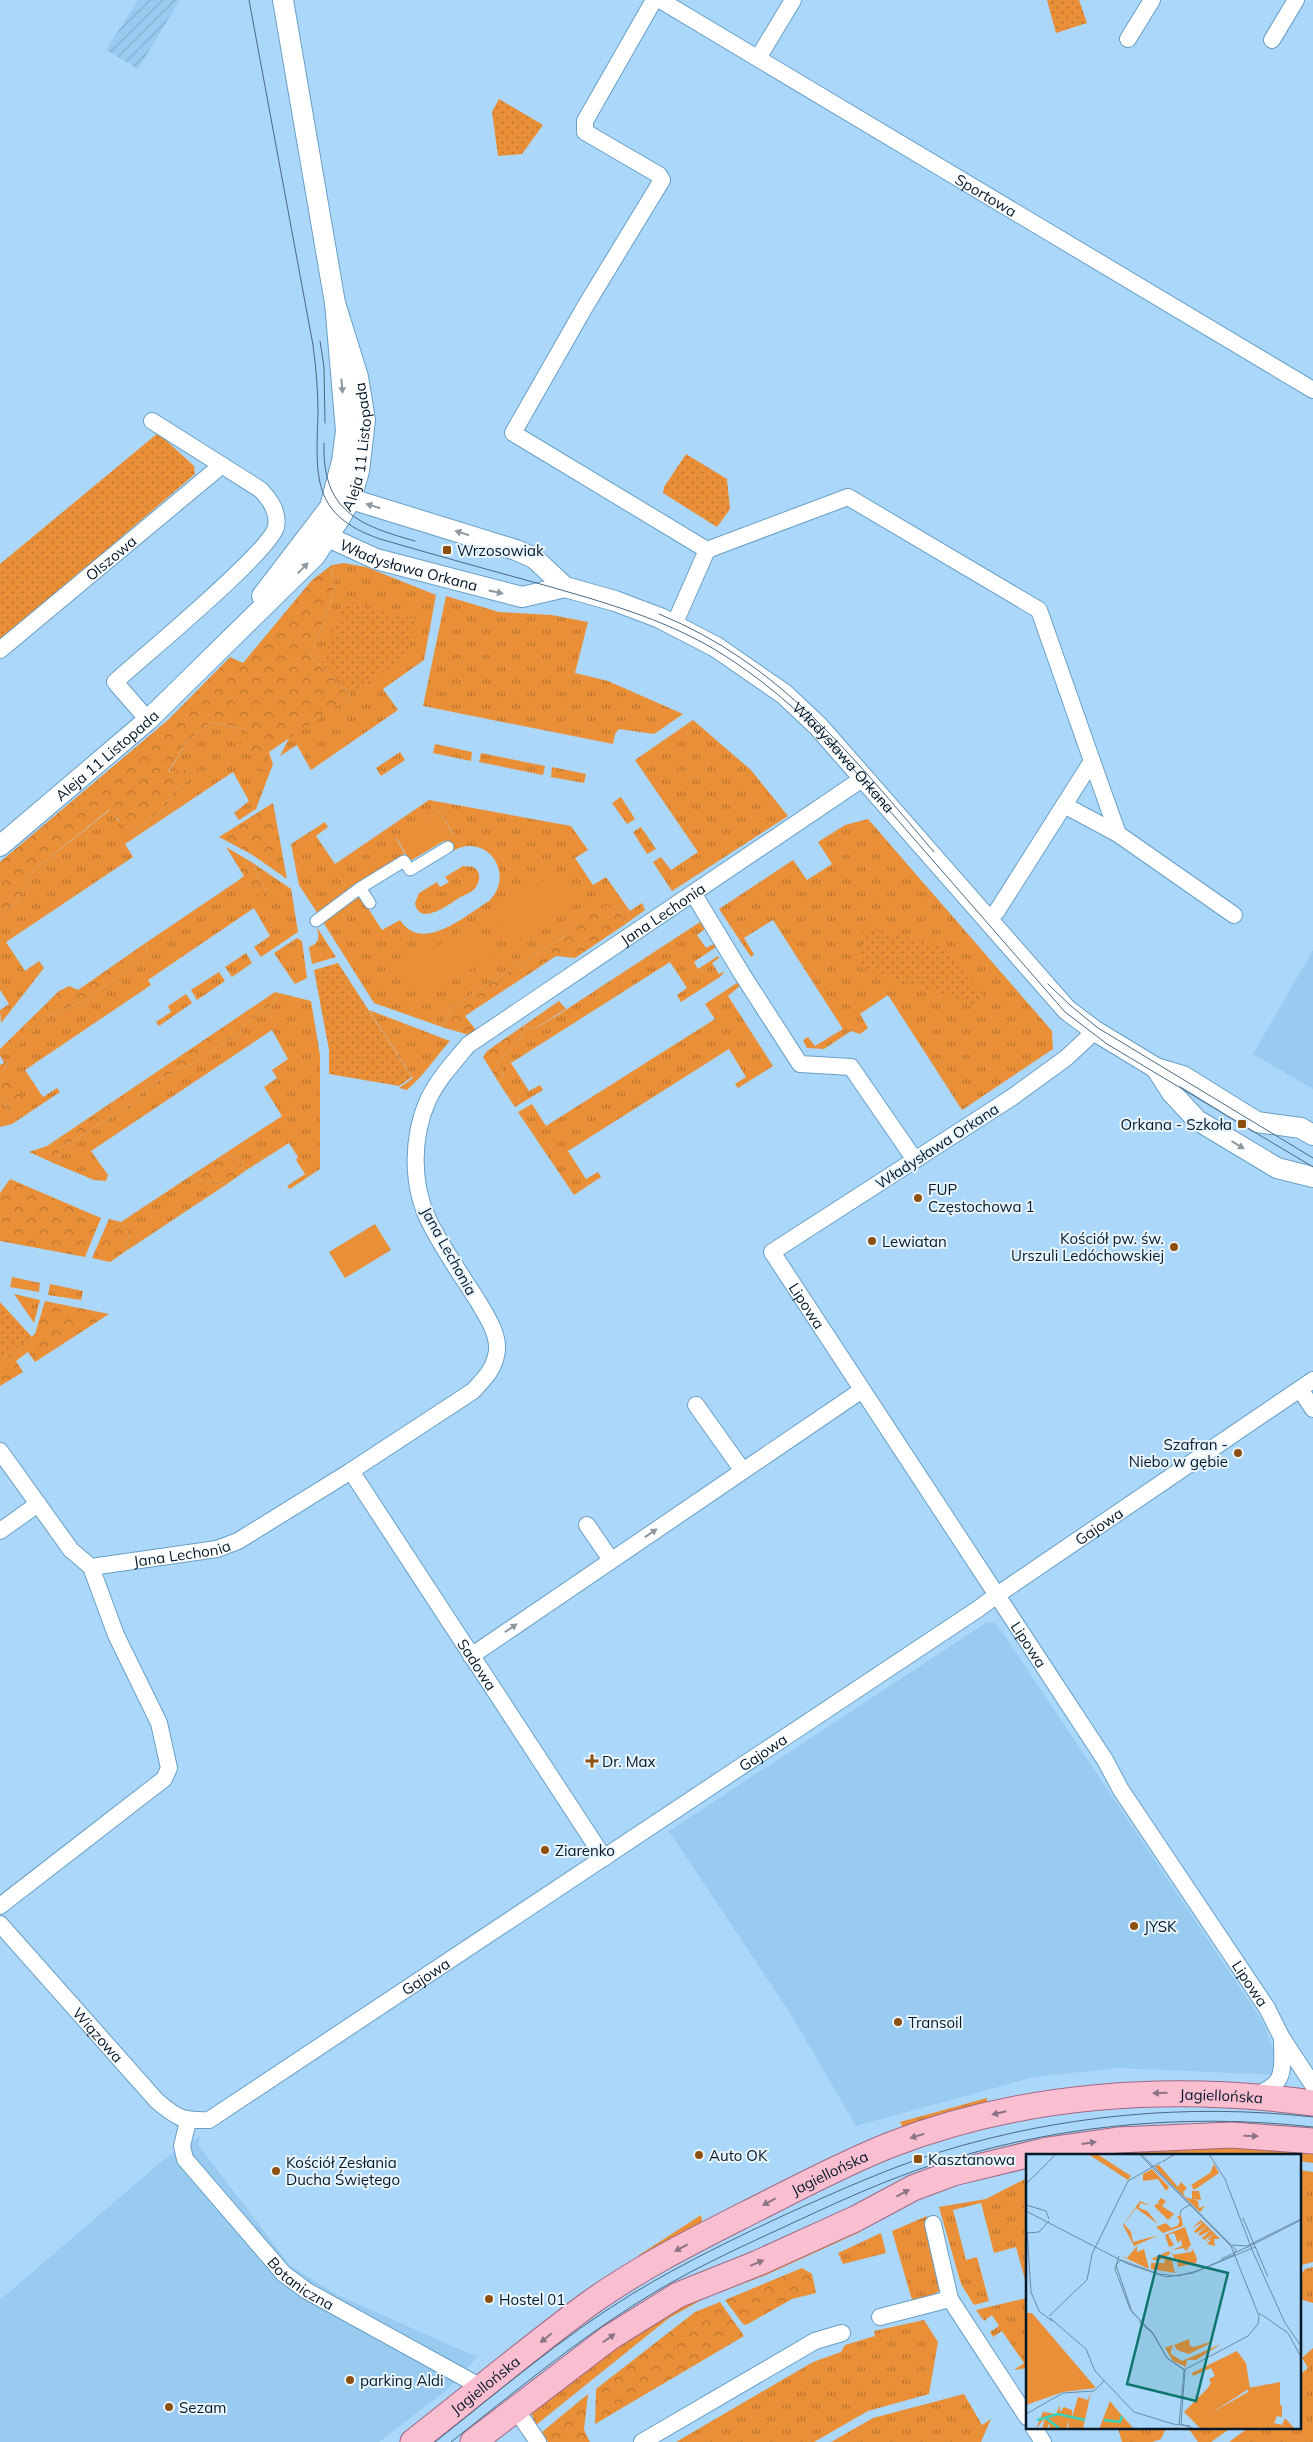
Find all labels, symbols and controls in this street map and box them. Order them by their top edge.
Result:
street label: Sportowa [952,169,1020,221]
one-way arrow [338,379,346,395]
street label: Aleja 11 Listopada [337,381,375,514]
one-way arrow [366,502,381,510]
one-way arrow [455,528,470,536]
street label: Olszowa [81,531,140,584]
street label: Władysława Orkana [337,534,480,595]
place label: Wrzosowiak [457,541,544,560]
marker: Wrzosowiak [441,544,453,556]
one-way arrow [297,563,309,575]
one-way arrow [489,588,505,596]
street label: Władysława Orkana [789,697,899,816]
street label: Aleja 11 Listopada [51,706,162,805]
street label: Jana Lechonia [617,878,709,949]
street label: Władysława Orkana [872,1099,1002,1193]
place label: Orkana - Szkoła [1120,1115,1232,1134]
marker: Orkana - Szkoła [1236,1118,1248,1130]
one-way arrow [1232,1141,1245,1150]
place label: FUP Częstochowa 1 [928,1180,1034,1216]
marker: FUP Częstochowa 1 [912,1192,924,1204]
street label: Jana Lechonia [417,1204,481,1298]
place label: Kościół pw. św. Urszuli Ledóchowskiej [1011,1229,1164,1265]
place label: Lewiatan [882,1232,947,1251]
marker: Lewiatan [866,1235,878,1247]
marker: Kościół pw. św. Urszuli Ledóchowskiej [1168,1241,1180,1253]
street label: Lipowa [785,1279,829,1332]
place label: Szafran - Niebo w gębie [1129,1435,1228,1471]
marker: Szafran - Niebo w gębie [1232,1447,1244,1459]
street label: Gajowa [1071,1503,1126,1549]
one-way arrow [644,1528,658,1538]
street label: Jana Lechonia [132,1535,233,1570]
street label: Lipowa [1007,1618,1051,1671]
one-way arrow [504,1623,518,1633]
street label: Sadowa [454,1635,501,1694]
street label: Gajowa [735,1729,790,1775]
place label: Dr. Max [602,1752,656,1771]
marker: Dr. Max [586,1755,598,1767]
place label: Ziarenko [555,1841,615,1860]
marker: Ziarenko [539,1844,551,1856]
place label: JYSK [1144,1917,1177,1936]
marker: JYSK [1128,1920,1140,1932]
street label: Gajowa [398,1953,453,1999]
street label: Lipowa [1228,1957,1273,2010]
street label: Wiązowa [69,2003,128,2066]
place label: Transoil [908,2013,962,2032]
marker: Transoil [892,2016,904,2028]
street label: Jagiellońska [1180,2084,1264,2107]
one-way arrow [1152,2089,1168,2097]
one-way arrow [991,2109,1006,2117]
one-way arrow [1243,2132,1259,2140]
one-way arrow [909,2133,924,2141]
one-way arrow [1081,2139,1097,2147]
place label: Auto OK [709,2146,768,2165]
street label: Jagiellońska [788,2146,871,2199]
marker: Auto OK [693,2149,705,2161]
place label: Kasztanowa [928,2150,1015,2169]
place label: Kościół Zesłania Ducha Świętego [286,2153,400,2189]
marker: Kasztanowa [912,2153,924,2165]
inset map [1026,2154,1300,2430]
marker: Kościół Zesłania Ducha Świętego [270,2165,282,2177]
one-way arrow [896,2189,911,2197]
one-way arrow [762,2198,775,2207]
one-way arrow [674,2244,688,2252]
street label: Botaniczna [264,2253,338,2314]
one-way arrow [750,2259,765,2267]
place label: Hostel 01 [499,2290,565,2309]
marker: Hostel 01 [483,2293,495,2305]
one-way arrow [539,2332,552,2343]
one-way arrow [602,2333,616,2343]
street label: Jagiellońska [446,2351,523,2418]
place label: parking Aldi [360,2371,444,2390]
marker: parking Aldi [344,2374,356,2386]
place label: Sezam [179,2398,226,2417]
marker: Sezam [163,2401,175,2413]

